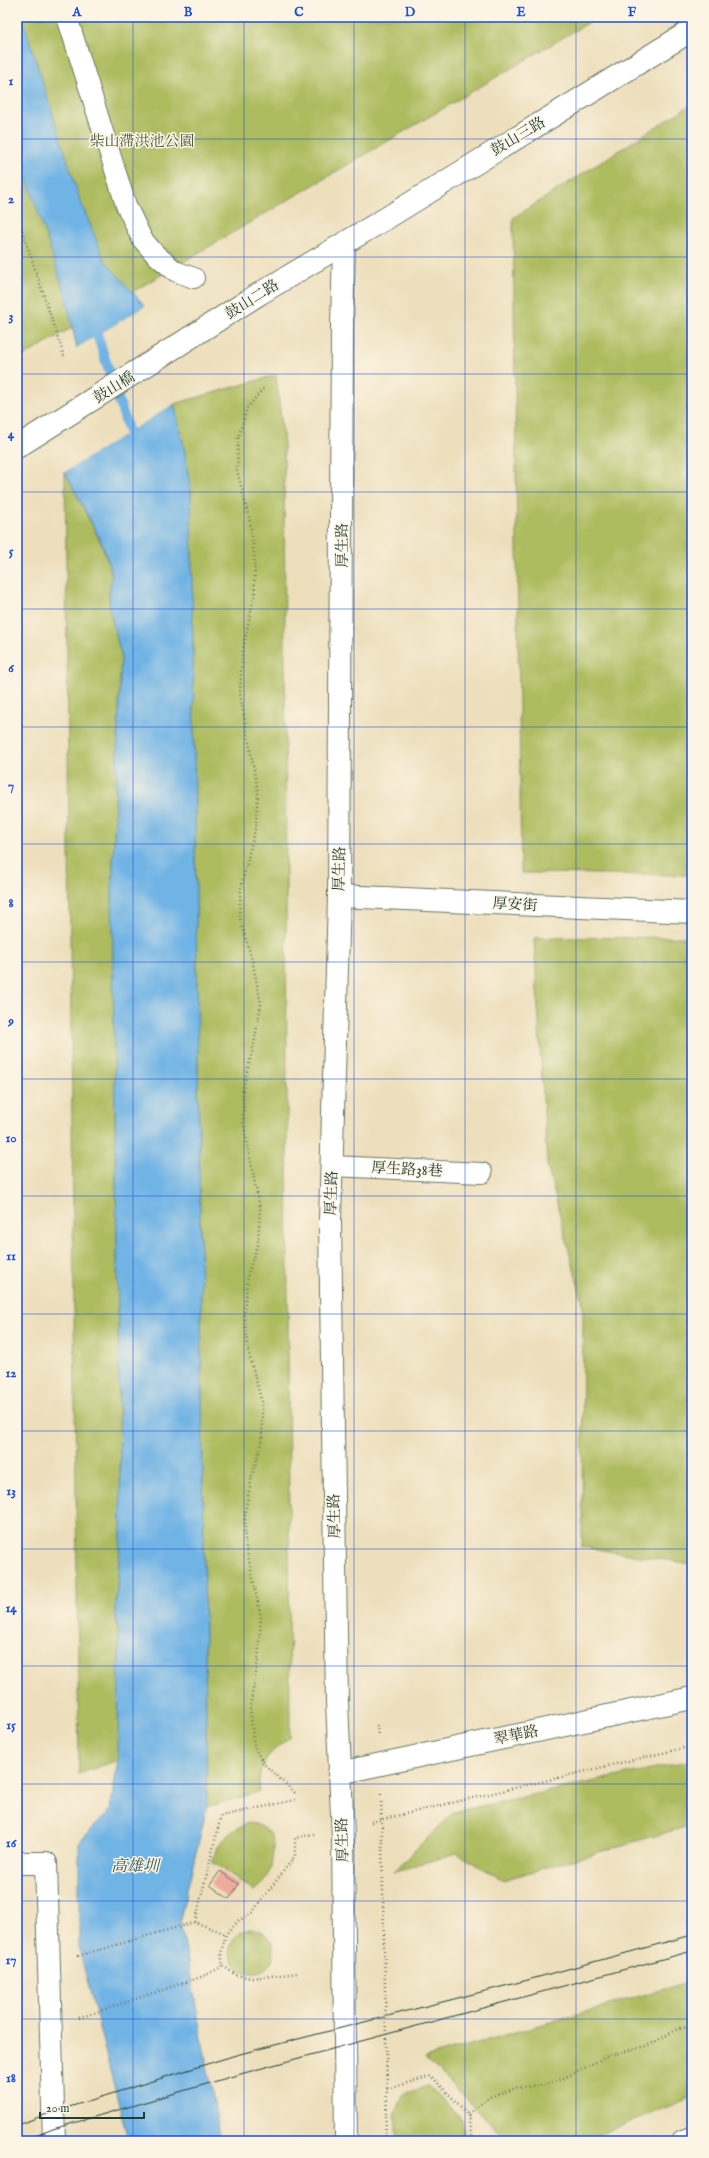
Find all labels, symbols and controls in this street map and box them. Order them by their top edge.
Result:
text: A [72,4,83,21]
text: B [184,4,193,21]
text: C [294,4,304,21]
text: D [405,4,416,21]
text: E [516,4,526,21]
text: F [628,4,637,21]
text: 1 [9,73,14,90]
street label: 鼓山三路 [488,113,549,160]
park label: 柴山滯洪池公園 [89,132,195,151]
text: 2 [8,191,14,208]
street label: 鼓山二路 [222,275,283,323]
text: 3 [9,308,14,325]
street label: 鼓山橋 [90,367,138,407]
text: 4 [8,426,15,443]
street label: 厚生路 [333,522,352,568]
text: 5 [9,543,14,560]
text: 6 [8,660,14,677]
text: 7 [8,778,14,795]
street label: 厚生路 [330,846,349,892]
street label: 厚安街 [492,894,538,915]
text: 8 [8,895,14,912]
text: 9 [7,1013,14,1030]
text: 10 [5,1130,17,1147]
street label: 厚生路38巷 [371,1158,443,1181]
street label: 厚生路 [321,1170,342,1216]
text: 11 [6,1248,16,1265]
text: 12 [6,1365,16,1382]
text: 13 [6,1483,16,1500]
street label: 厚生路 [325,1493,344,1539]
text: 14 [5,1600,17,1617]
text: 15 [6,1717,16,1734]
street label: 翠華路 [492,1722,540,1749]
street label: 厚生路 [332,1817,353,1863]
text: 16 [6,1835,17,1852]
water label: 高雄圳 [111,1857,162,1877]
text: 17 [6,1952,16,1969]
text: 18 [6,2070,16,2087]
scale bar [40,2094,144,2120]
text: 20 m [46,2101,69,2116]

